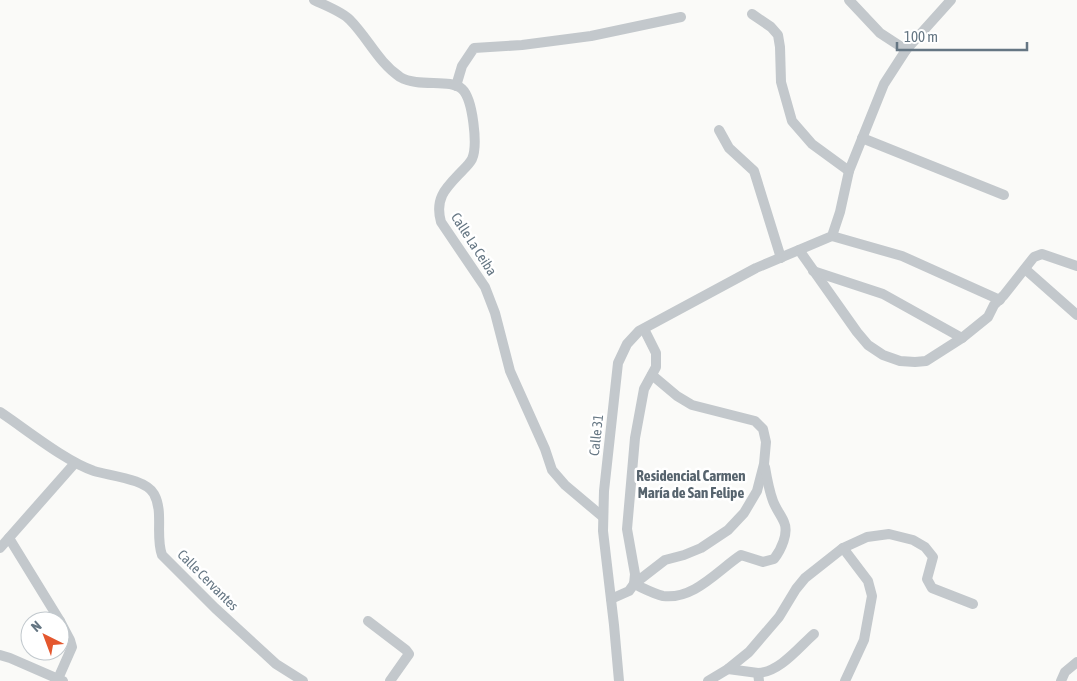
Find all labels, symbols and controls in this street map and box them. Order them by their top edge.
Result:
scale bar [897,20,1027,52]
text: 100 m [904,28,938,45]
street label: Calle La Ceiba [448,210,500,278]
street label: Calle 31 [586,414,606,456]
district label: Residencial Carmen María de San Felipe [636,467,746,501]
street label: Calle Cervantes [174,546,242,614]
north arrow [20,611,70,661]
text: N [28,618,45,635]

